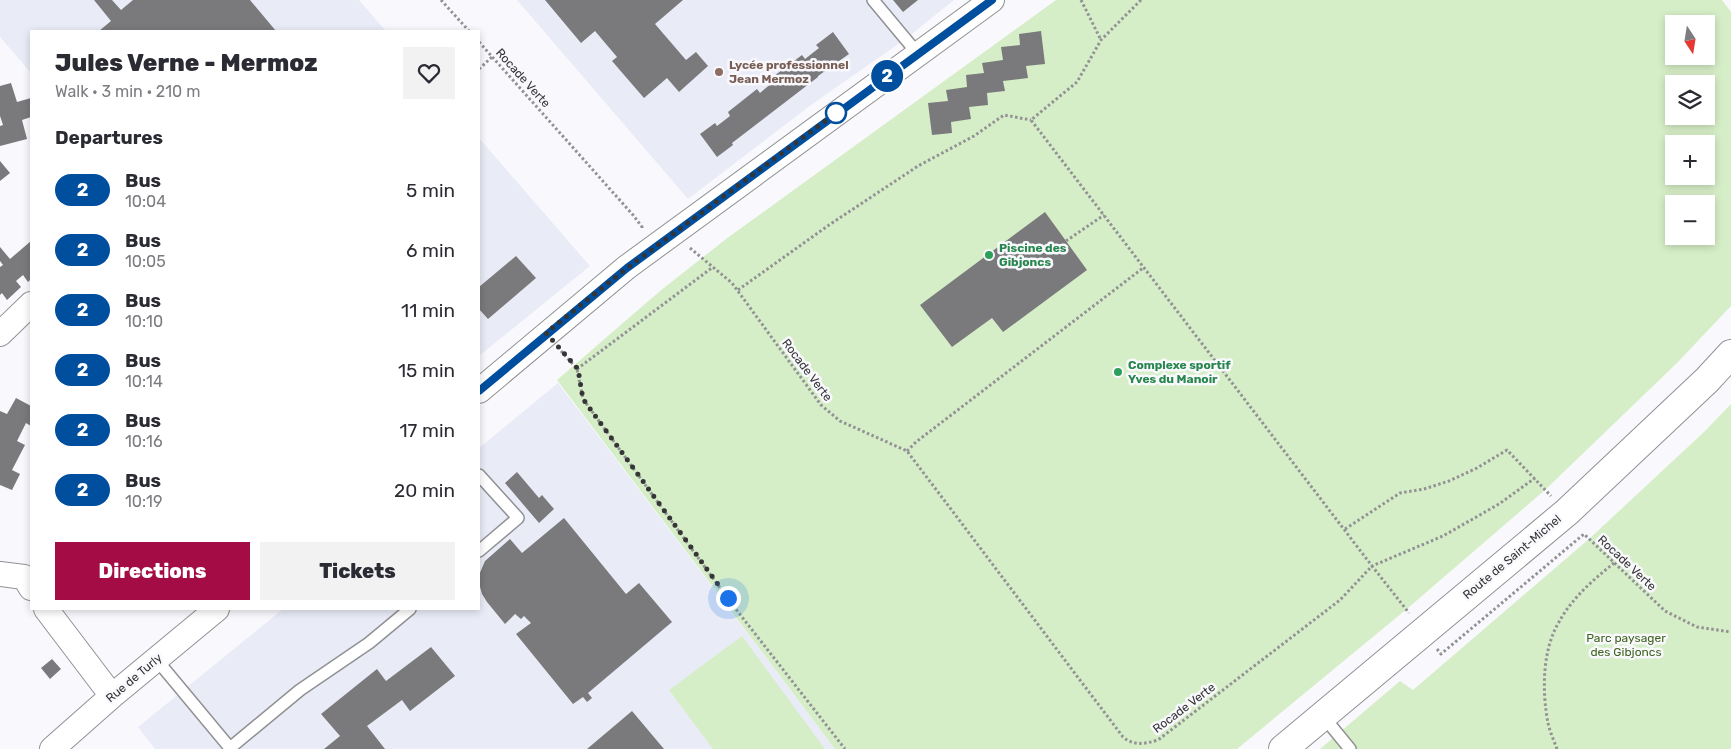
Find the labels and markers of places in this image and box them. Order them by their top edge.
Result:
place label: Lycée professionnel Jean Mermoz [729,58,849,86]
marker: Lycée professionnel Jean Mermoz [713,66,725,78]
unlabelled marker [825,102,847,124]
place label: Piscine des Gibjoncs [999,241,1067,269]
marker: Piscine des Gibjoncs [983,249,995,261]
place label: Complexe sportif Yves du Manoir [1128,358,1231,386]
marker: Complexe sportif Yves du Manoir [1112,366,1124,378]

